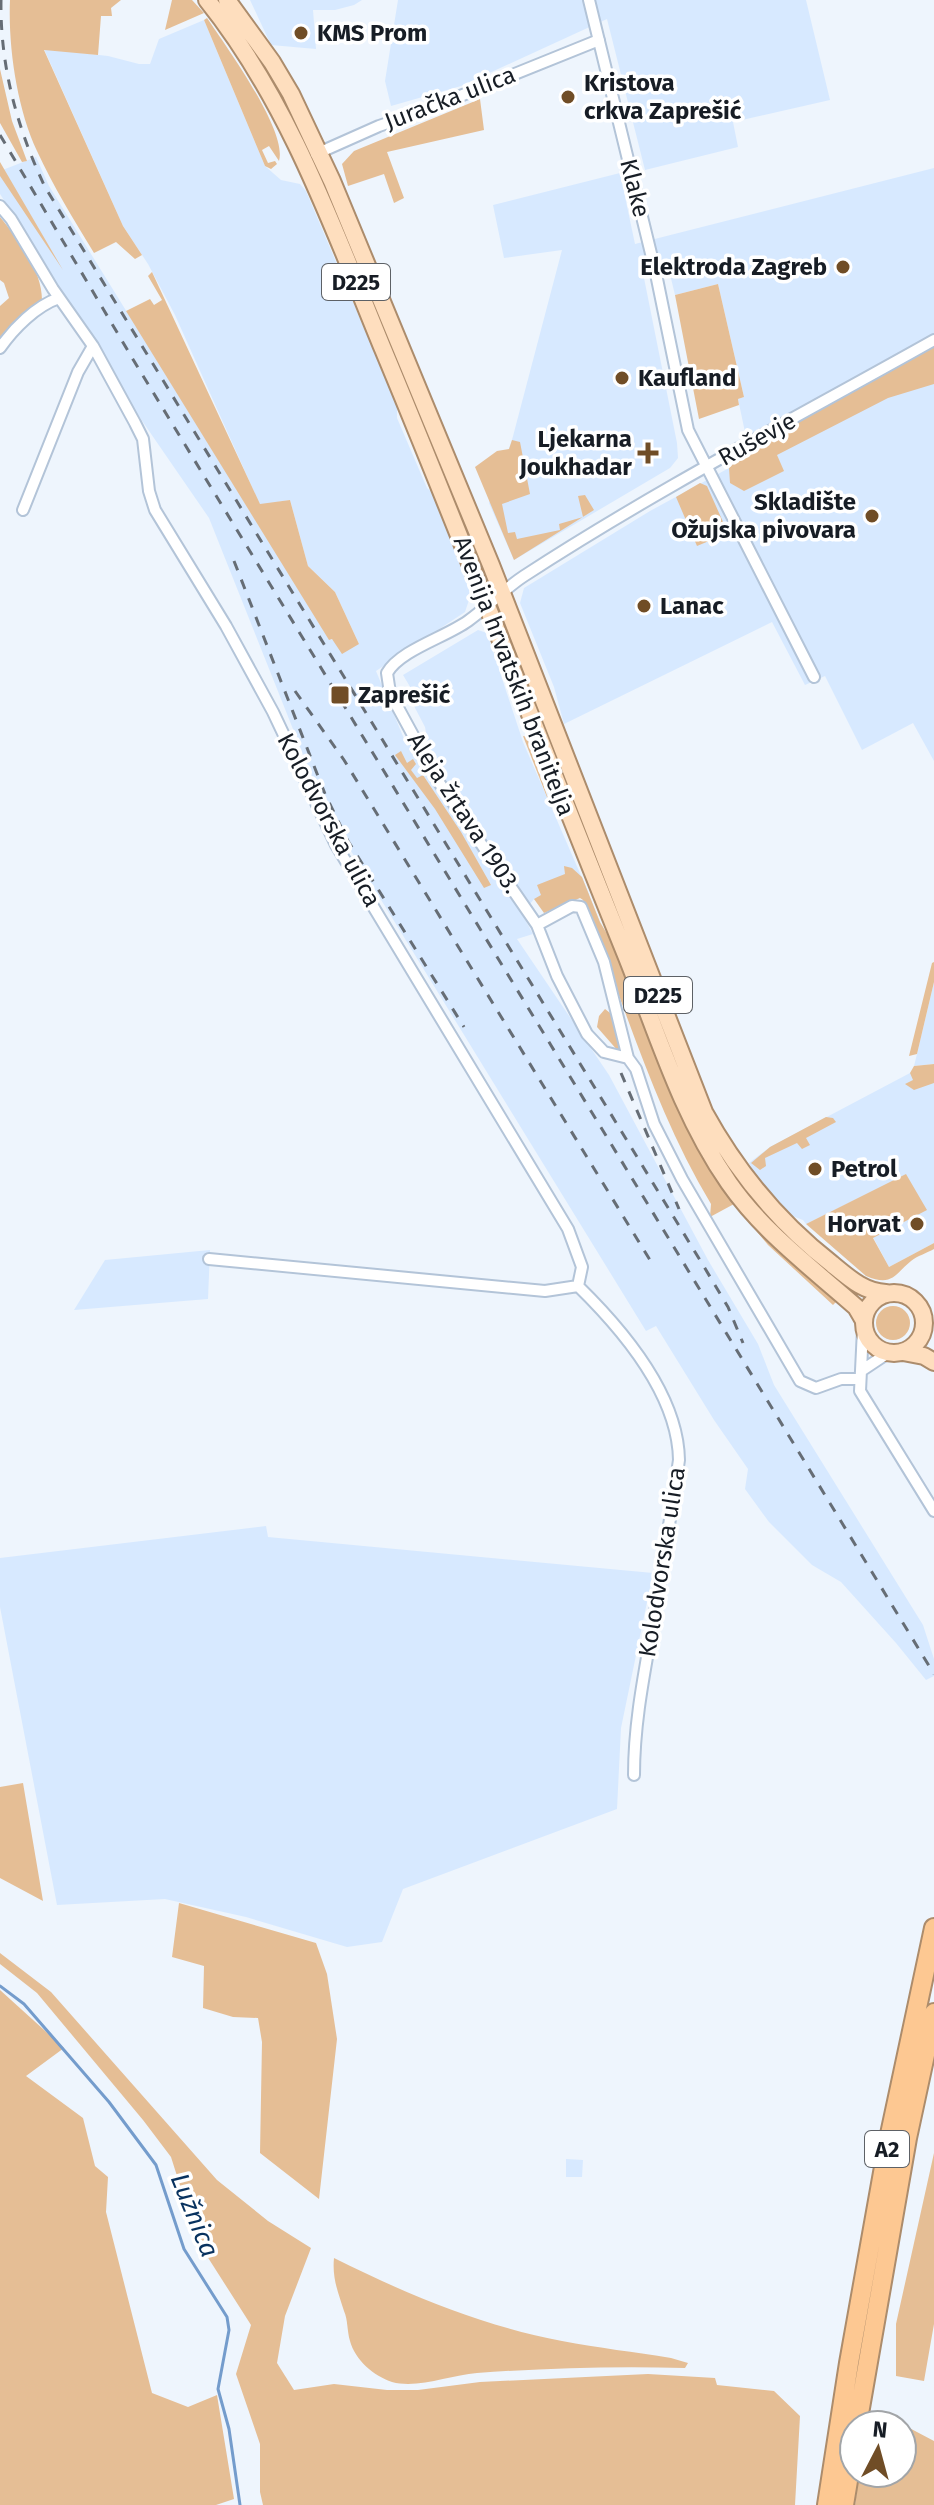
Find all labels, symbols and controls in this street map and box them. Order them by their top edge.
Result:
place label: KMS Prom [317,19,427,47]
marker: KMS Prom [292,24,310,42]
street label: Juračka ulica [381,60,519,136]
place label: Kristova crkva Zaprešić [584,69,742,125]
marker: Kristova crkva Zaprešić [559,88,577,106]
street label: Klake [614,156,656,220]
place label: Elektroda Zagreb [640,253,827,281]
marker: Elektroda Zagreb [834,258,852,276]
road number: D225 [322,264,390,300]
place label: Kaufland [638,364,736,392]
marker: Kaufland [613,369,631,387]
street label: Ruševje [713,406,801,472]
place label: Ljekarna Joukhadar [518,425,632,481]
marker: Ljekarna Joukhadar [639,444,657,462]
place label: Skladište Ožujska pivovara [671,488,856,544]
marker: Skladište Ožujska pivovara [863,507,881,525]
street label: Avenija hrvatskih branitelja [448,532,580,820]
place label: Lanac [660,592,724,620]
marker: Lanac [635,597,653,615]
place label: Zaprešić [358,681,451,709]
marker: Zaprešić [329,684,351,706]
street label: Aleja žrtava 1903. [402,728,526,898]
street label: Kolodvorska ulica [271,729,387,911]
road number: D225 [624,977,692,1013]
place label: Petrol [831,1155,898,1183]
marker: Petrol [806,1160,824,1178]
place label: Horvat [827,1210,902,1238]
marker: Horvat [908,1215,926,1233]
street label: Kolodvorska ulica [633,1465,691,1659]
road number: A2 [865,2131,909,2167]
water label: Lužnica [164,2169,225,2262]
north arrow [838,2409,918,2489]
text: N [871,2415,889,2444]

